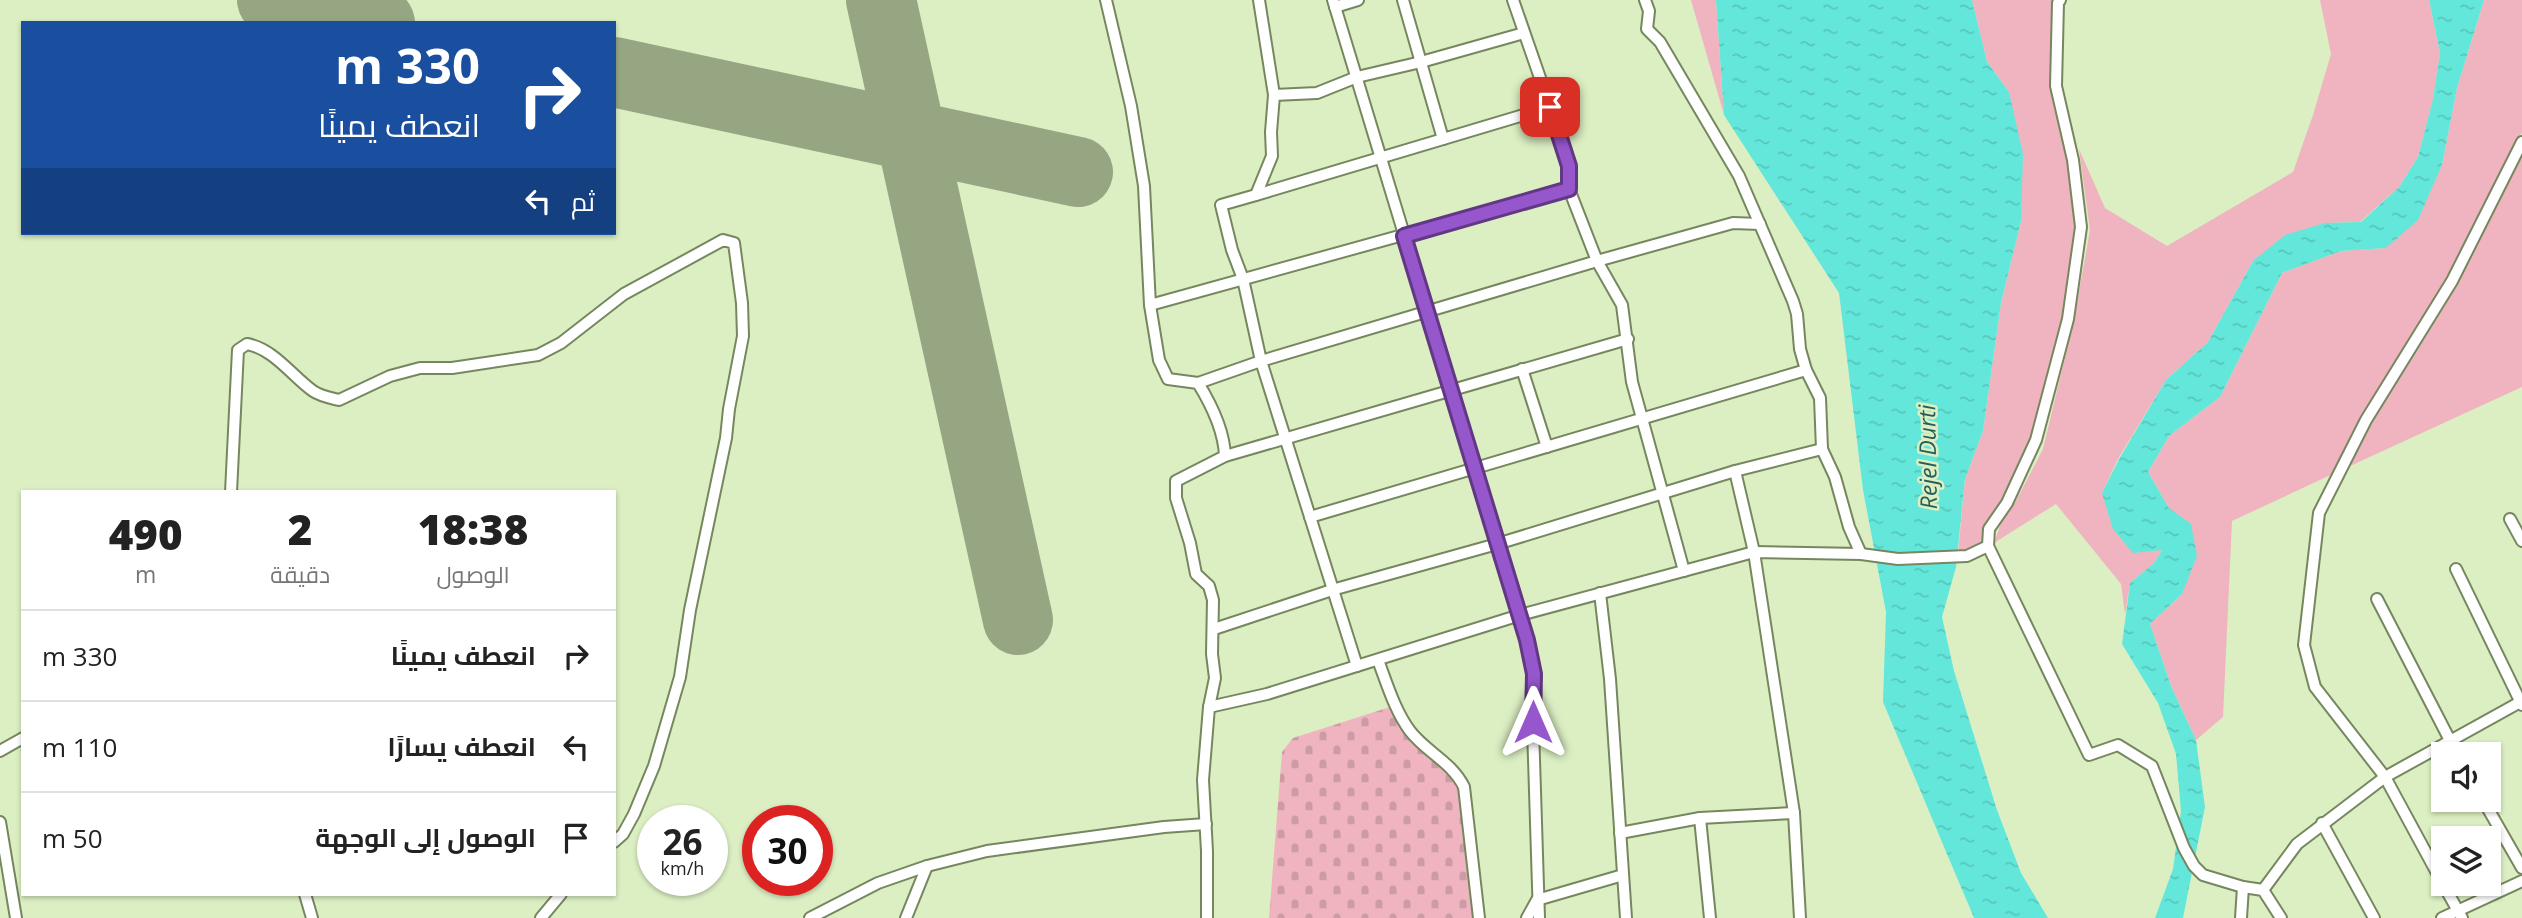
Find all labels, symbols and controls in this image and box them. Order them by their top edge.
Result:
text: 330 m [335,32,480,98]
icon: right [504,49,595,140]
pin [1520,77,1580,137]
icon: arrive [1531,88,1569,126]
text: انعطف يمينًا [318,103,480,146]
icon: left [519,182,557,220]
text: ثم [571,183,595,219]
water label: Rejel Durti [1910,403,1944,510]
text: 2 [288,500,312,557]
text: 18:38 [418,500,528,557]
text: 490 [109,505,183,562]
text: m [135,558,156,590]
text: دقيقة [270,558,330,590]
text: الوصول [436,558,510,590]
text: انعطف يمينًا [391,637,536,673]
icon: right [557,637,595,675]
text: 330 m [42,638,117,674]
position arrow [1496,685,1570,759]
text: انعطف يسارًا [387,728,536,764]
icon: left [557,728,595,766]
text: 110 m [42,729,117,765]
map controls [2431,742,2501,896]
button: sound [2431,742,2501,812]
speed limit sign: 30 [742,805,833,896]
text: 26 [662,818,703,865]
text: الوصول إلى الوجهة [315,819,536,855]
icon: arrive [557,819,595,857]
text: 50 m [42,820,103,856]
button: layers [2431,826,2501,896]
text: km/h [661,856,704,880]

